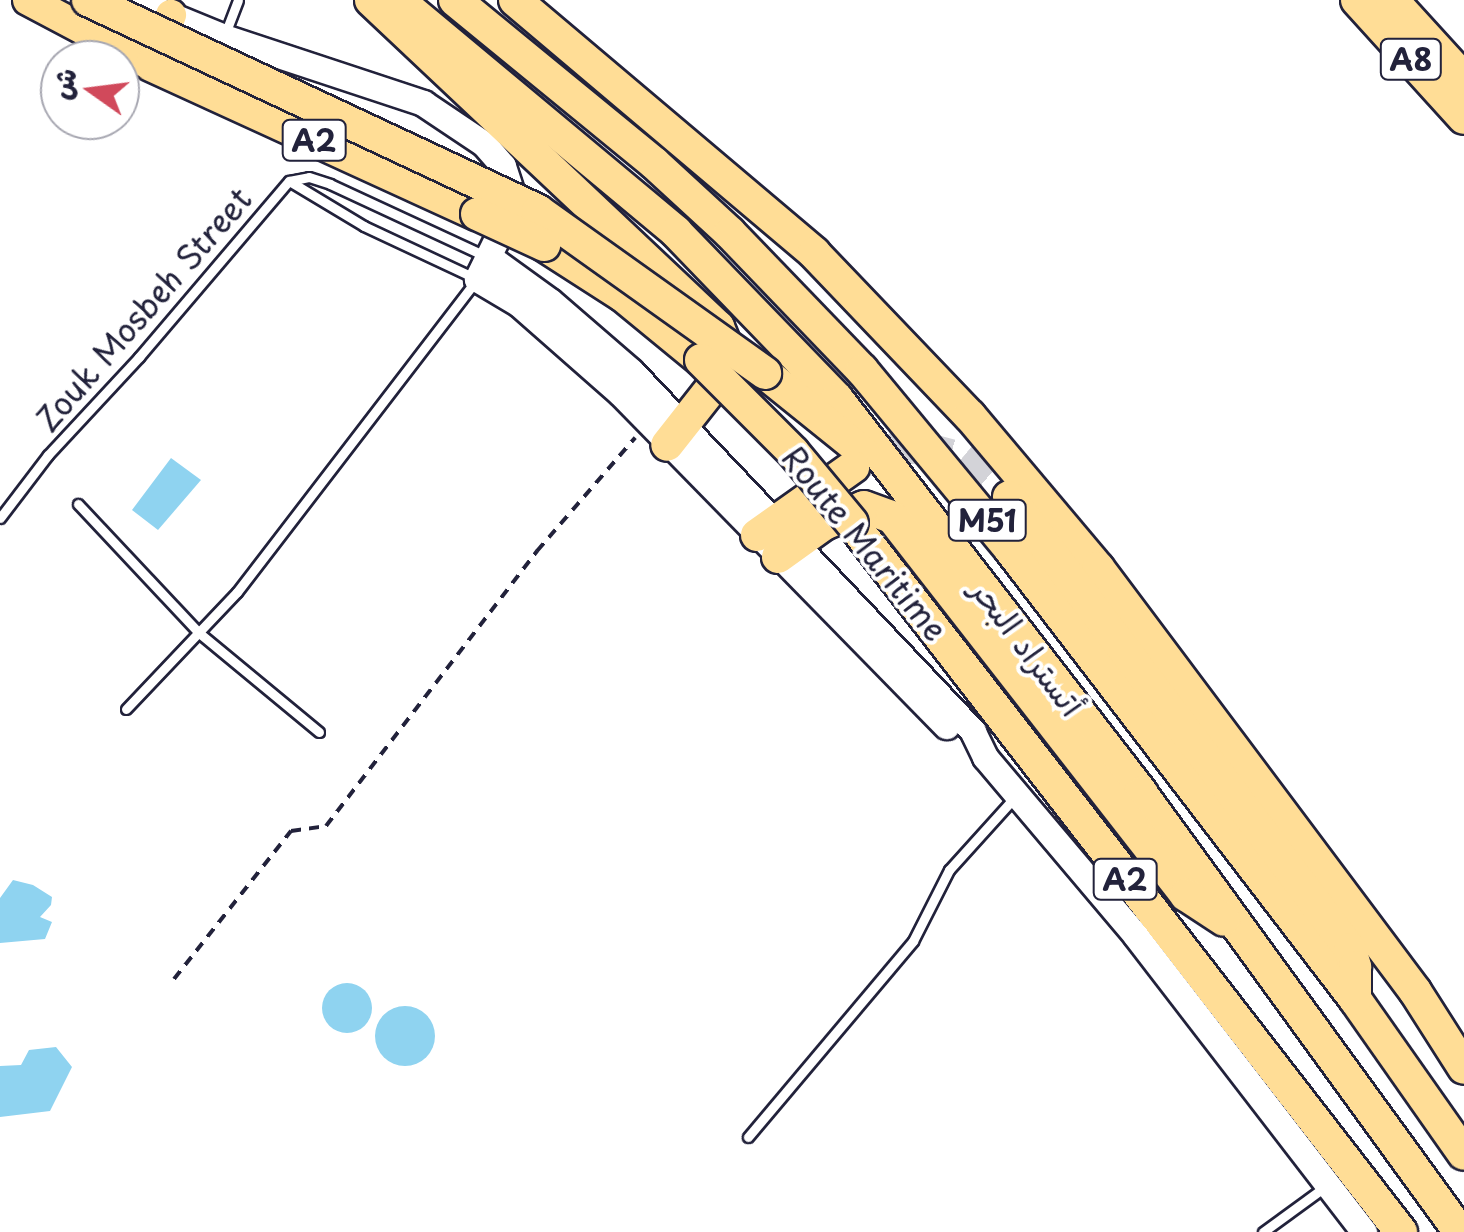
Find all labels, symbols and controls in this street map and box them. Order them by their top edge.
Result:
road number: A8 [1378,34,1444,84]
north arrow [40,40,140,140]
text: ش [38,63,87,103]
road number: A2 [282,115,346,165]
street label: Zouk Mosbeh Street [27,180,259,438]
street label: Route Maritime [775,438,955,648]
road number: M51 [947,495,1027,545]
street label: أتستراد البحر [964,571,1092,723]
road number: A2 [1092,854,1158,904]

